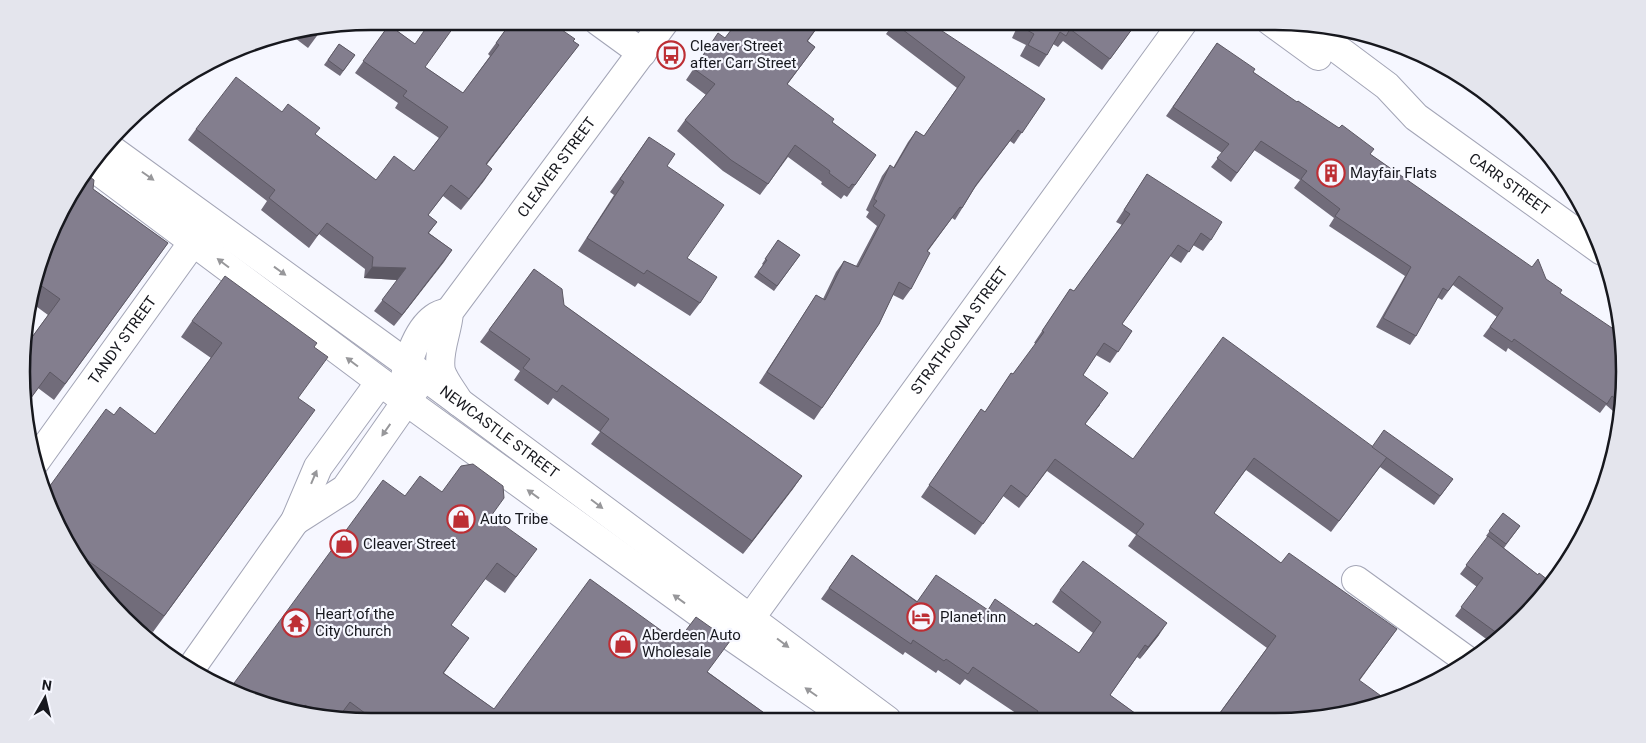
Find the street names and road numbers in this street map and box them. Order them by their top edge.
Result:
street label: CLEAVER STREET [513,114,599,221]
street label: CARR STREET [1465,149,1553,219]
street label: STRATHCONA STREET [907,263,1012,398]
street label: TANDY STREET [85,292,160,388]
street label: NEWCASTLE STREET [436,382,562,482]

